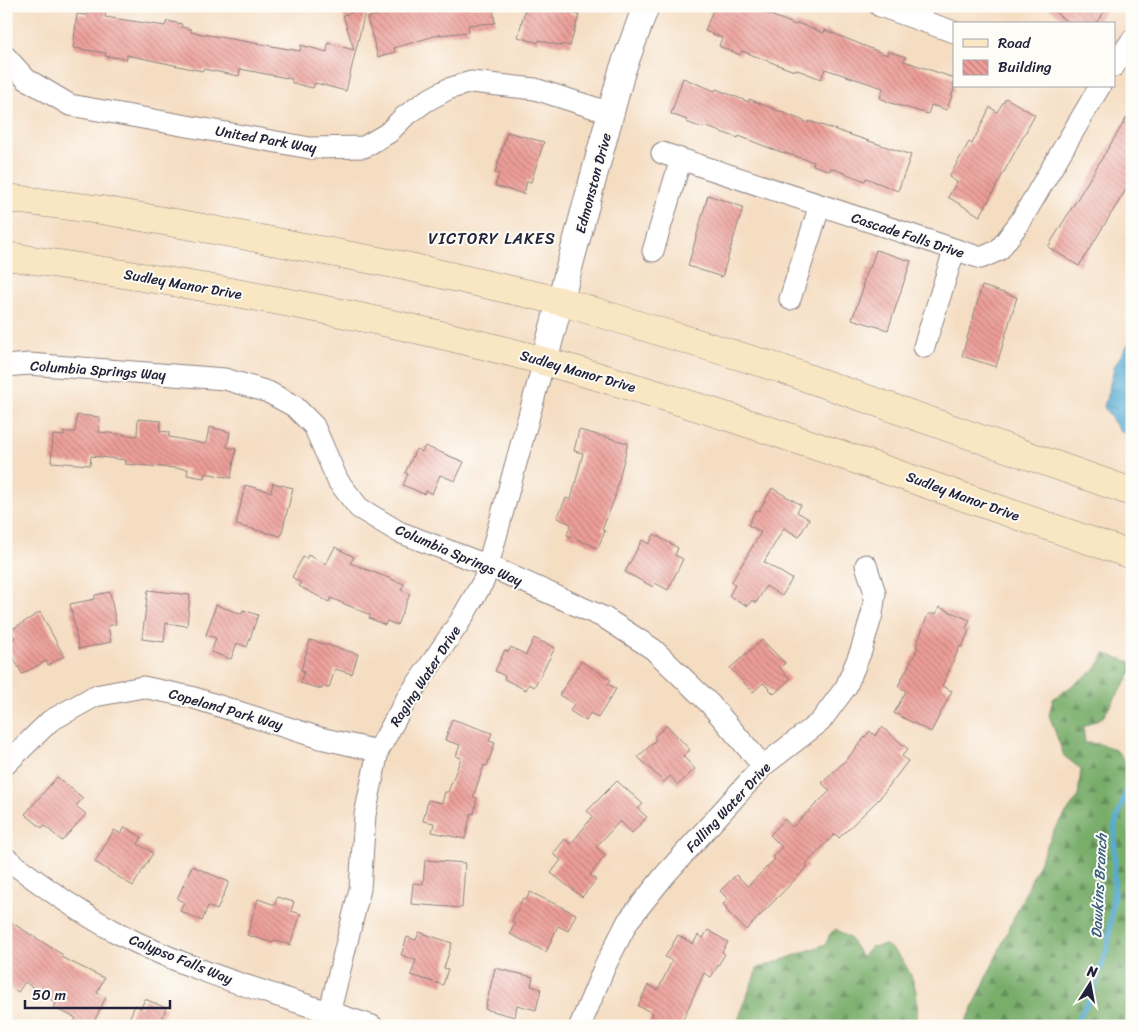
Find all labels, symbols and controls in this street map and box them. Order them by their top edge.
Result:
legend [953,22,1116,88]
text: Road [998,30,1031,56]
text: Building [998,54,1052,80]
street label: United Park Way [213,118,319,161]
street label: Edmonston Drive [568,130,619,236]
street label: Cascade Falls Drive [848,205,968,266]
district label: VICTORY LAKES [428,224,556,253]
street label: Sudley Manor Drive [122,262,244,307]
street label: Sudley Manor Drive [517,343,639,400]
street label: Columbia Springs Way [29,353,167,388]
street label: Sudley Manor Drive [902,464,1023,529]
street label: Columbia Springs Way [391,517,527,594]
street label: Raging Water Drive [383,620,468,732]
street label: Copeland Park Way [166,681,287,738]
street label: Falling Water Drive [679,756,777,858]
water label: Dawkins Branch [1083,831,1115,939]
street label: Calypso Falls Way [125,927,237,992]
text: N [1084,958,1100,985]
north arrow [1066,960,1116,1010]
scale bar [25,977,170,1009]
text: 50 m [32,982,67,1008]

